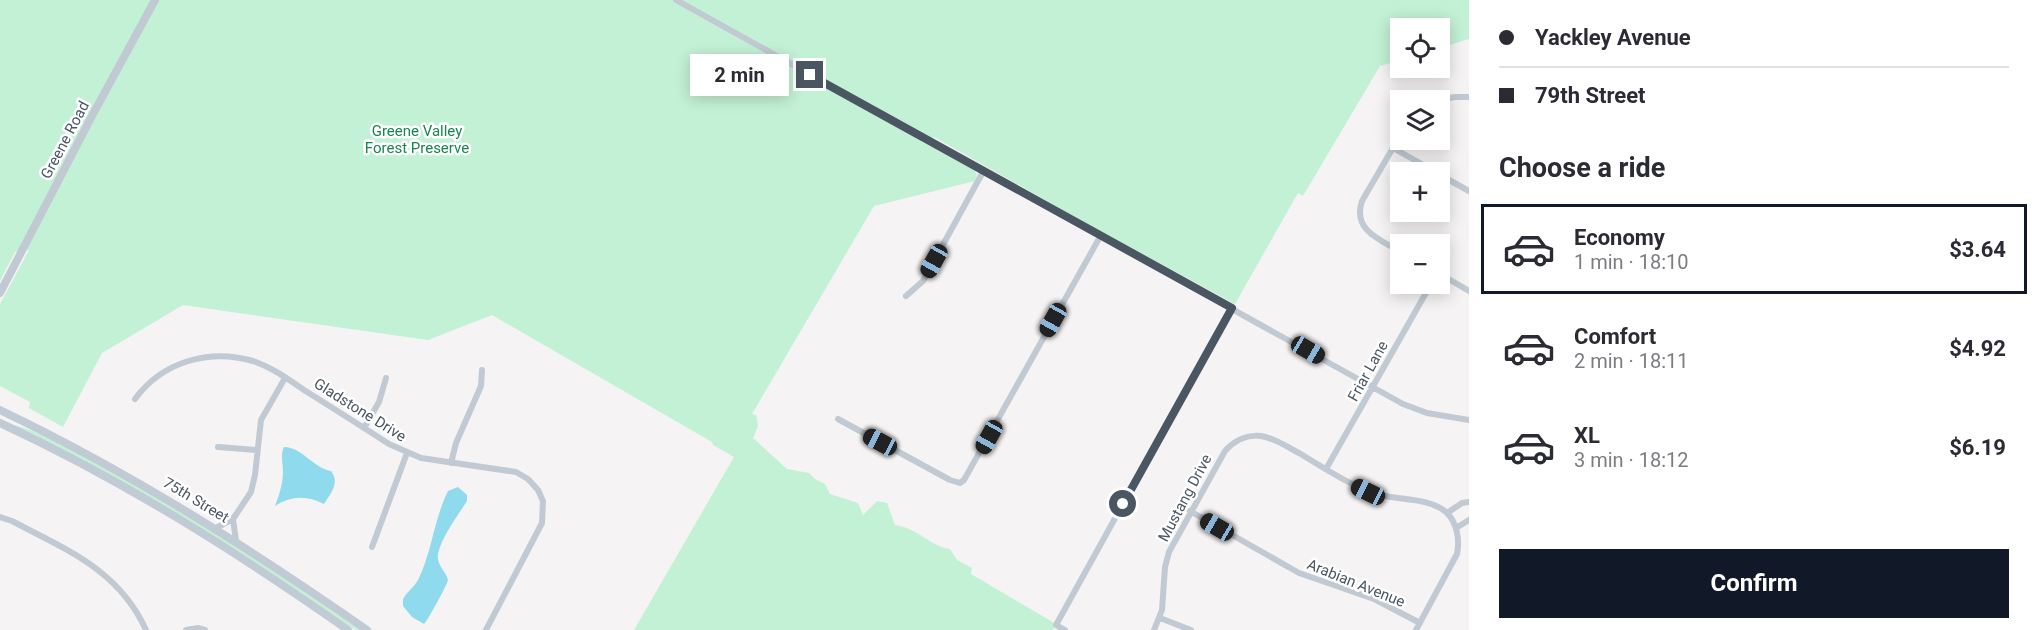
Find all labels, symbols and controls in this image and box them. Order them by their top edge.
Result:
map controls [1390,18,1450,294]
button: locate [1390,18,1450,78]
text: Yackley Avenue [1535,25,1691,50]
callout: 2 min [690,54,789,96]
route end [796,61,823,88]
text: 2 min [714,63,765,87]
text: 79th Street [1535,83,1646,108]
button: layers [1390,90,1450,150]
street label: Greene Road [37,98,93,182]
park label: Greene Valley Forest Preserve [365,122,469,157]
text: Choose a ride [1499,152,1665,184]
button: + [1390,162,1450,222]
icon: car [1502,222,1556,276]
text: Economy [1574,225,1665,250]
button: − [1390,234,1450,294]
text: $3.64 [1949,237,2006,262]
car [917,241,951,281]
text: 1 min · 18:10 [1574,250,1689,274]
car [1036,300,1070,340]
icon: car [1502,321,1556,375]
text: Comfort [1574,324,1656,349]
car [1288,333,1328,367]
text: $4.92 [1949,336,2006,361]
street label: Friar Lane [1344,338,1392,404]
text: 2 min · 18:11 [1574,349,1689,373]
street label: Gladstone Drive [311,374,409,446]
car [972,417,1006,457]
icon: car [1502,420,1556,474]
text: XL [1574,423,1600,448]
car [860,426,900,458]
text: $6.19 [1949,435,2006,460]
text: 3 min · 18:12 [1574,448,1689,472]
street label: Mustang Drive [1154,451,1216,545]
street label: 75th Street [160,473,232,527]
car [1348,476,1388,508]
route start [1109,490,1136,517]
car [1197,510,1237,544]
button: Confirm [1499,549,2009,618]
street label: Arabian Avenue [1304,555,1408,611]

